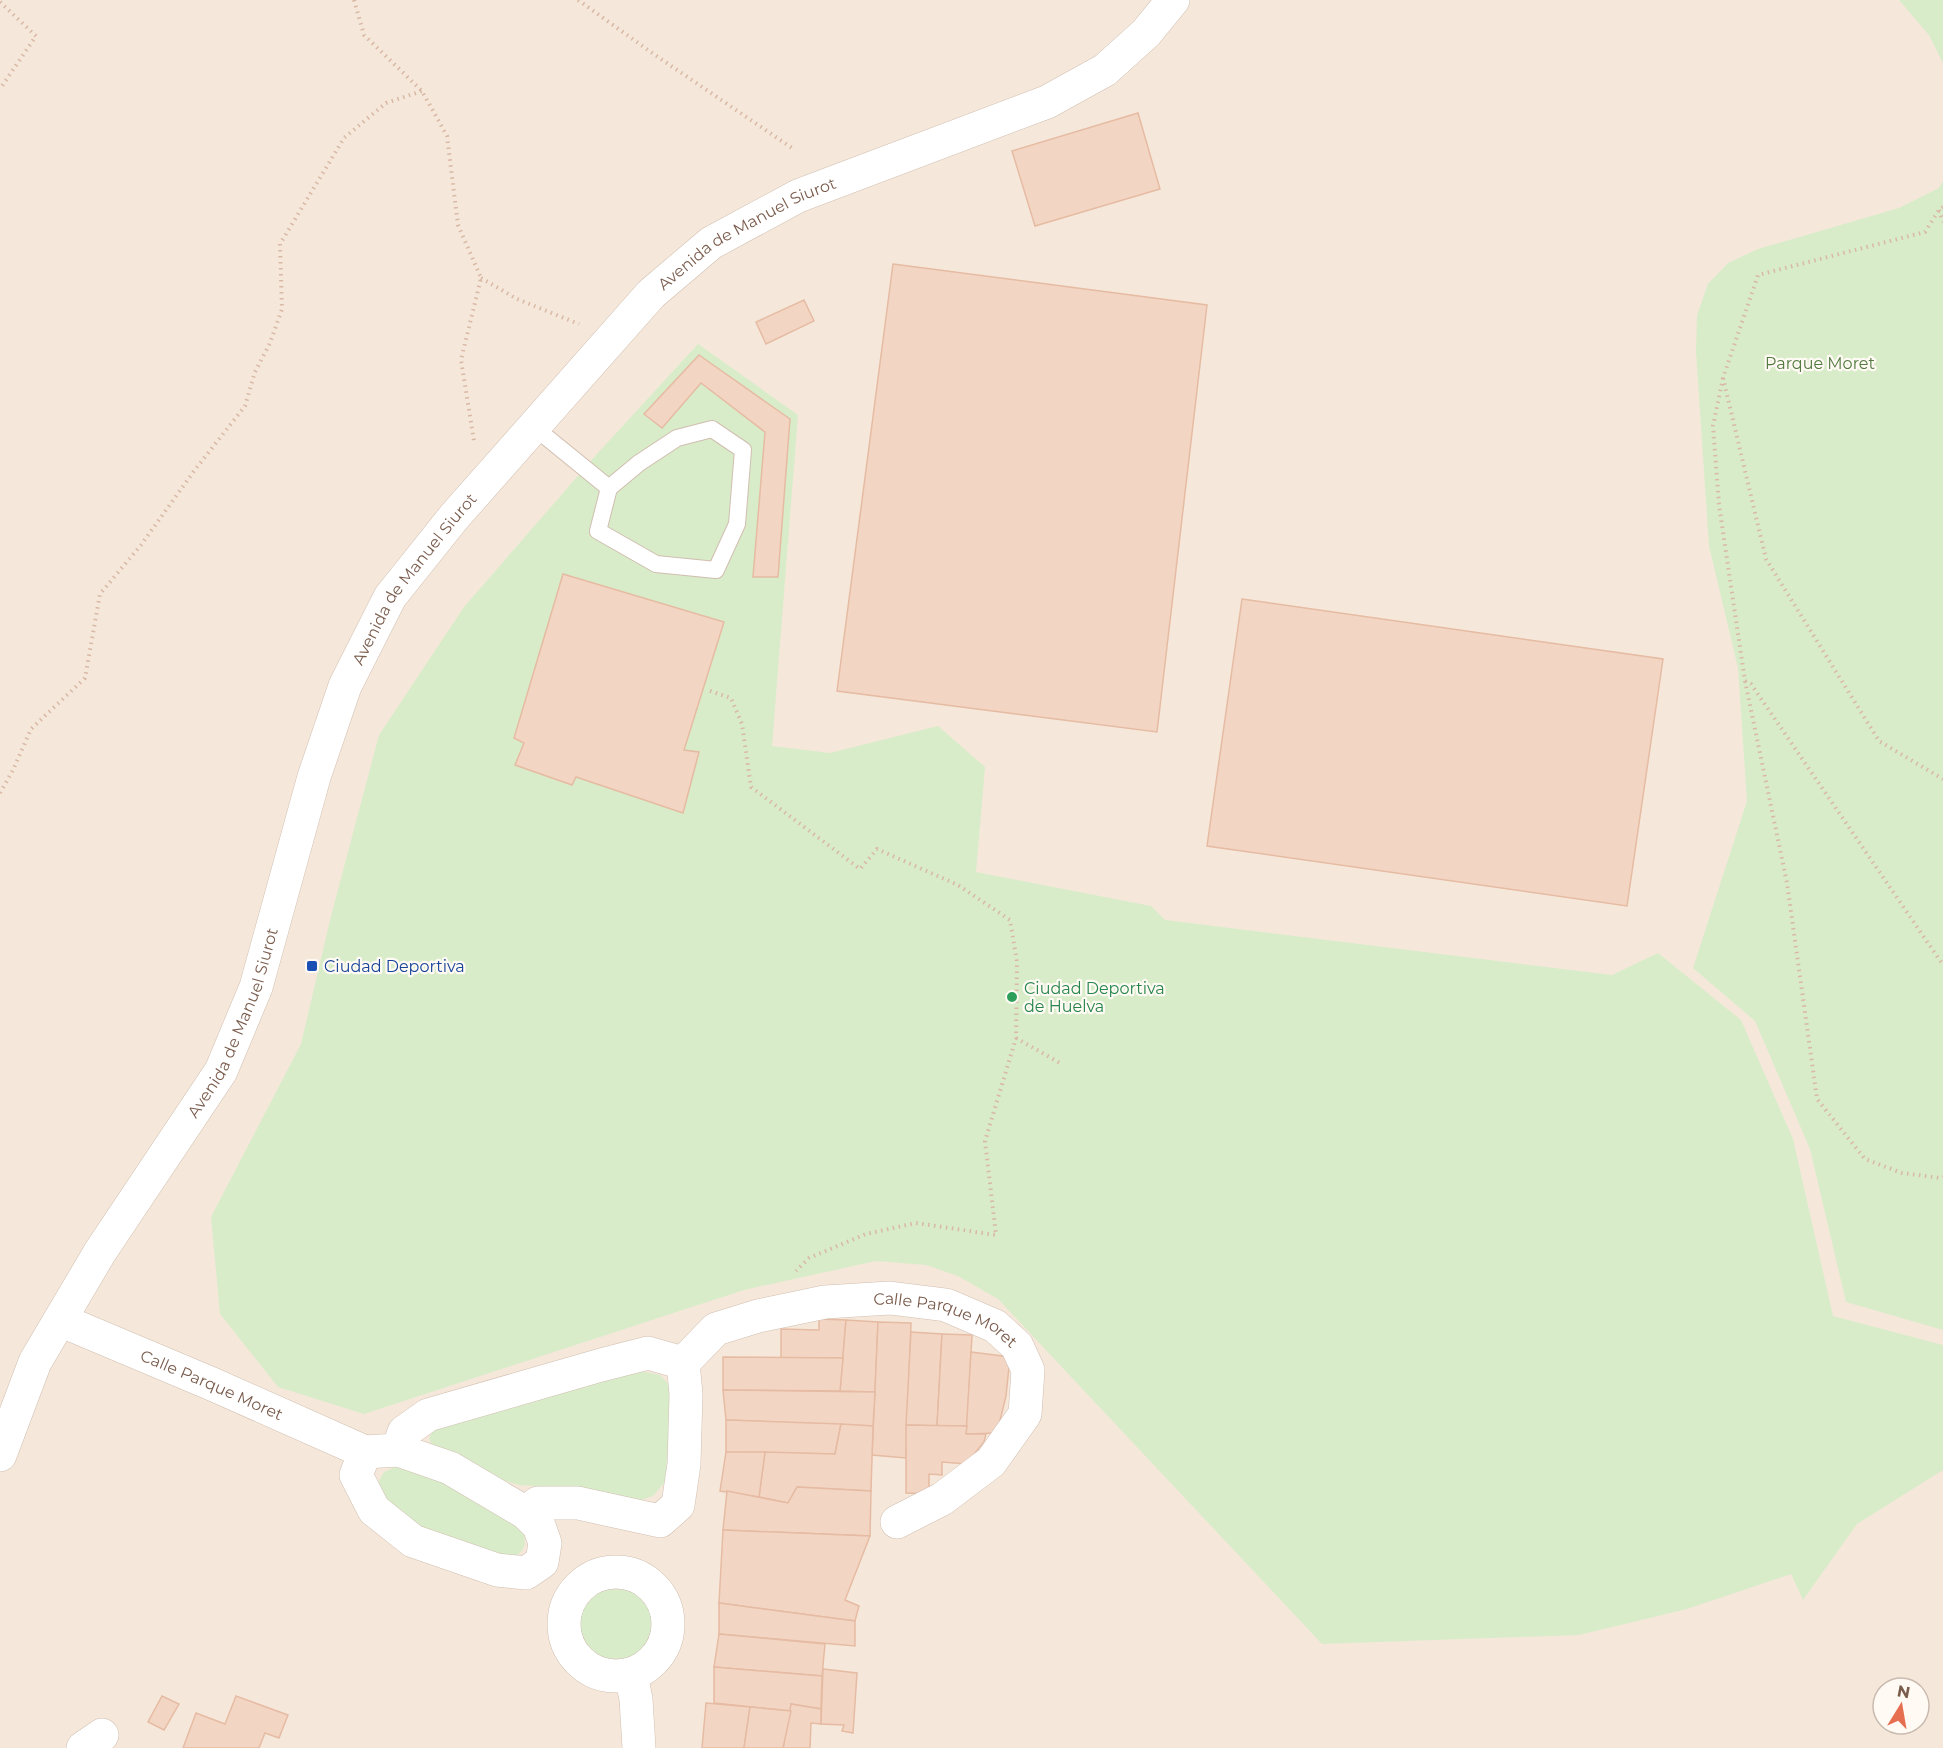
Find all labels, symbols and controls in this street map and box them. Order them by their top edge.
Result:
street label: Avenida de Manuel Siurot [654,173,839,294]
park label: Parque Moret [1765,354,1876,373]
street label: Avenida de Manuel Siurot [348,489,481,668]
street label: Avenida de Manuel Siurot [183,925,282,1121]
place label: Ciudad Deportiva [324,957,465,976]
marker: Ciudad Deportiva [305,959,319,973]
place label: Ciudad Deportiva de Huelva [1024,979,1165,1016]
marker: Ciudad Deportiva de Huelva [1005,990,1019,1004]
street label: Calle Parque Moret [873,1288,1022,1352]
street label: Calle Parque Moret [138,1346,286,1424]
north arrow [1871,1676,1931,1736]
text: N [1896,1681,1912,1702]

